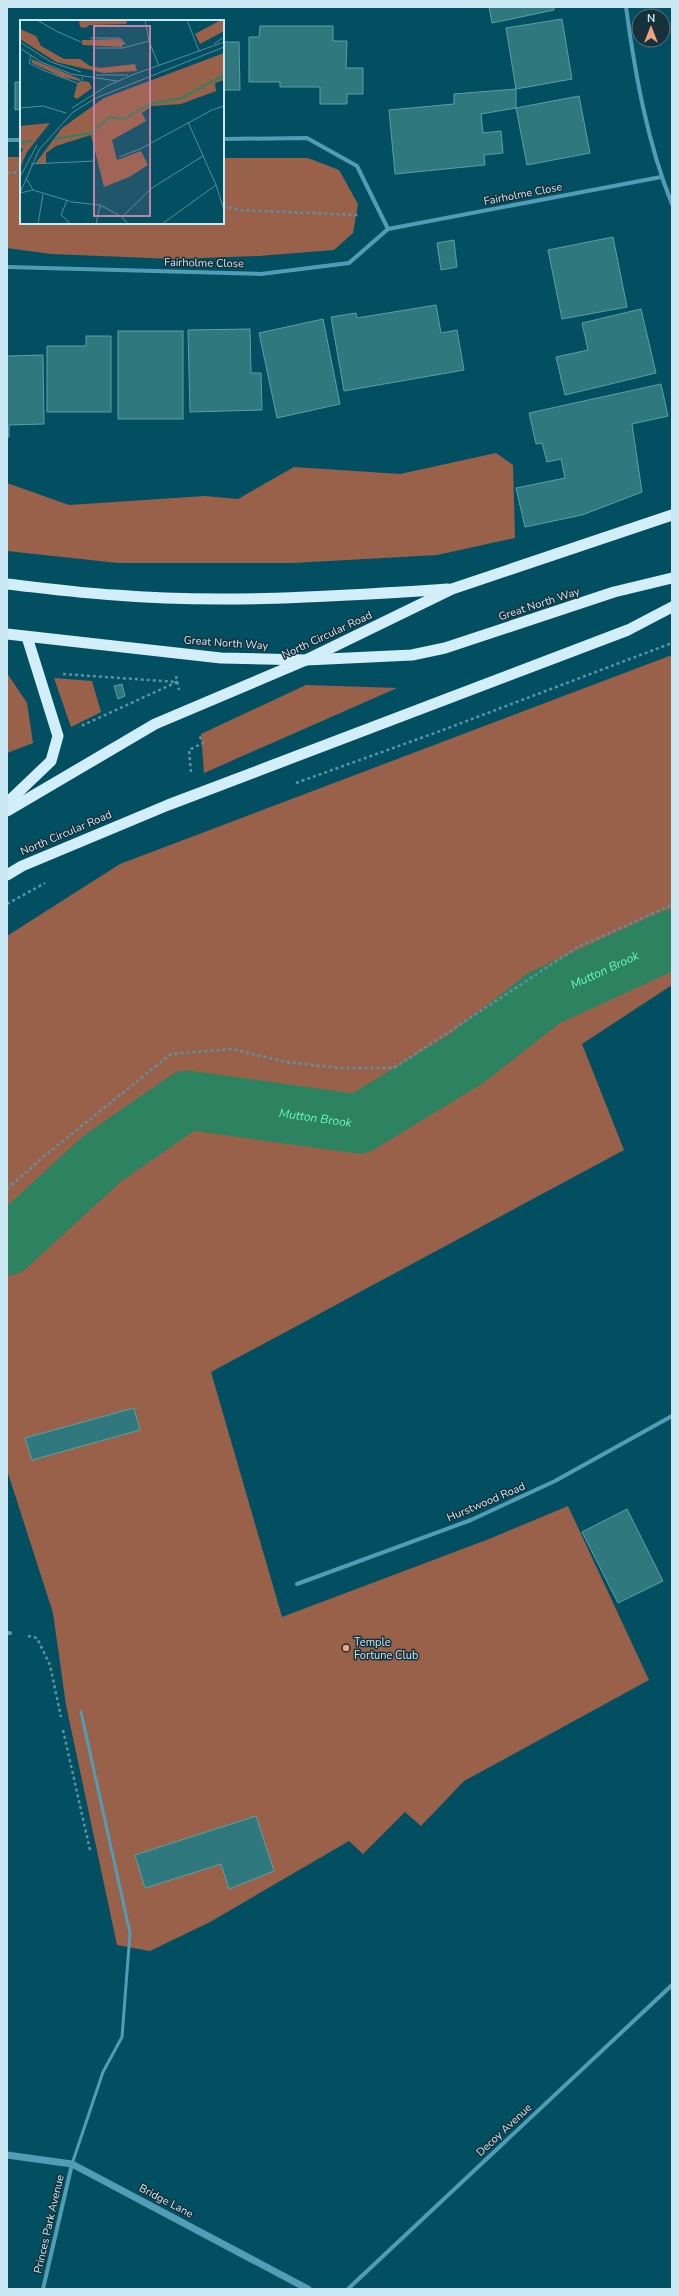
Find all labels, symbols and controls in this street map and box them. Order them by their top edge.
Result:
north arrow [631,8,671,48]
text: N [647,11,655,26]
inset map [20,20,224,224]
street label: Fairholme Close [482,179,564,209]
street label: Fairholme Close [164,255,244,271]
street label: Great North Way [496,584,582,624]
street label: North Circular Road [279,608,375,662]
street label: Great North Way [183,633,269,653]
street label: North Circular Road [18,807,114,859]
water label: Mutton Brook [568,947,642,993]
water label: Mutton Brook [278,1105,354,1131]
street label: Hurstwood Road [444,1479,528,1525]
place label: Temple Fortune Club [354,1635,418,1663]
marker: Temple Fortune Club [341,1643,351,1653]
street label: Decoy Avenue [473,2100,535,2160]
street label: Princes Park Avenue [30,2173,68,2275]
street label: Bridge Lane [136,2180,196,2222]

